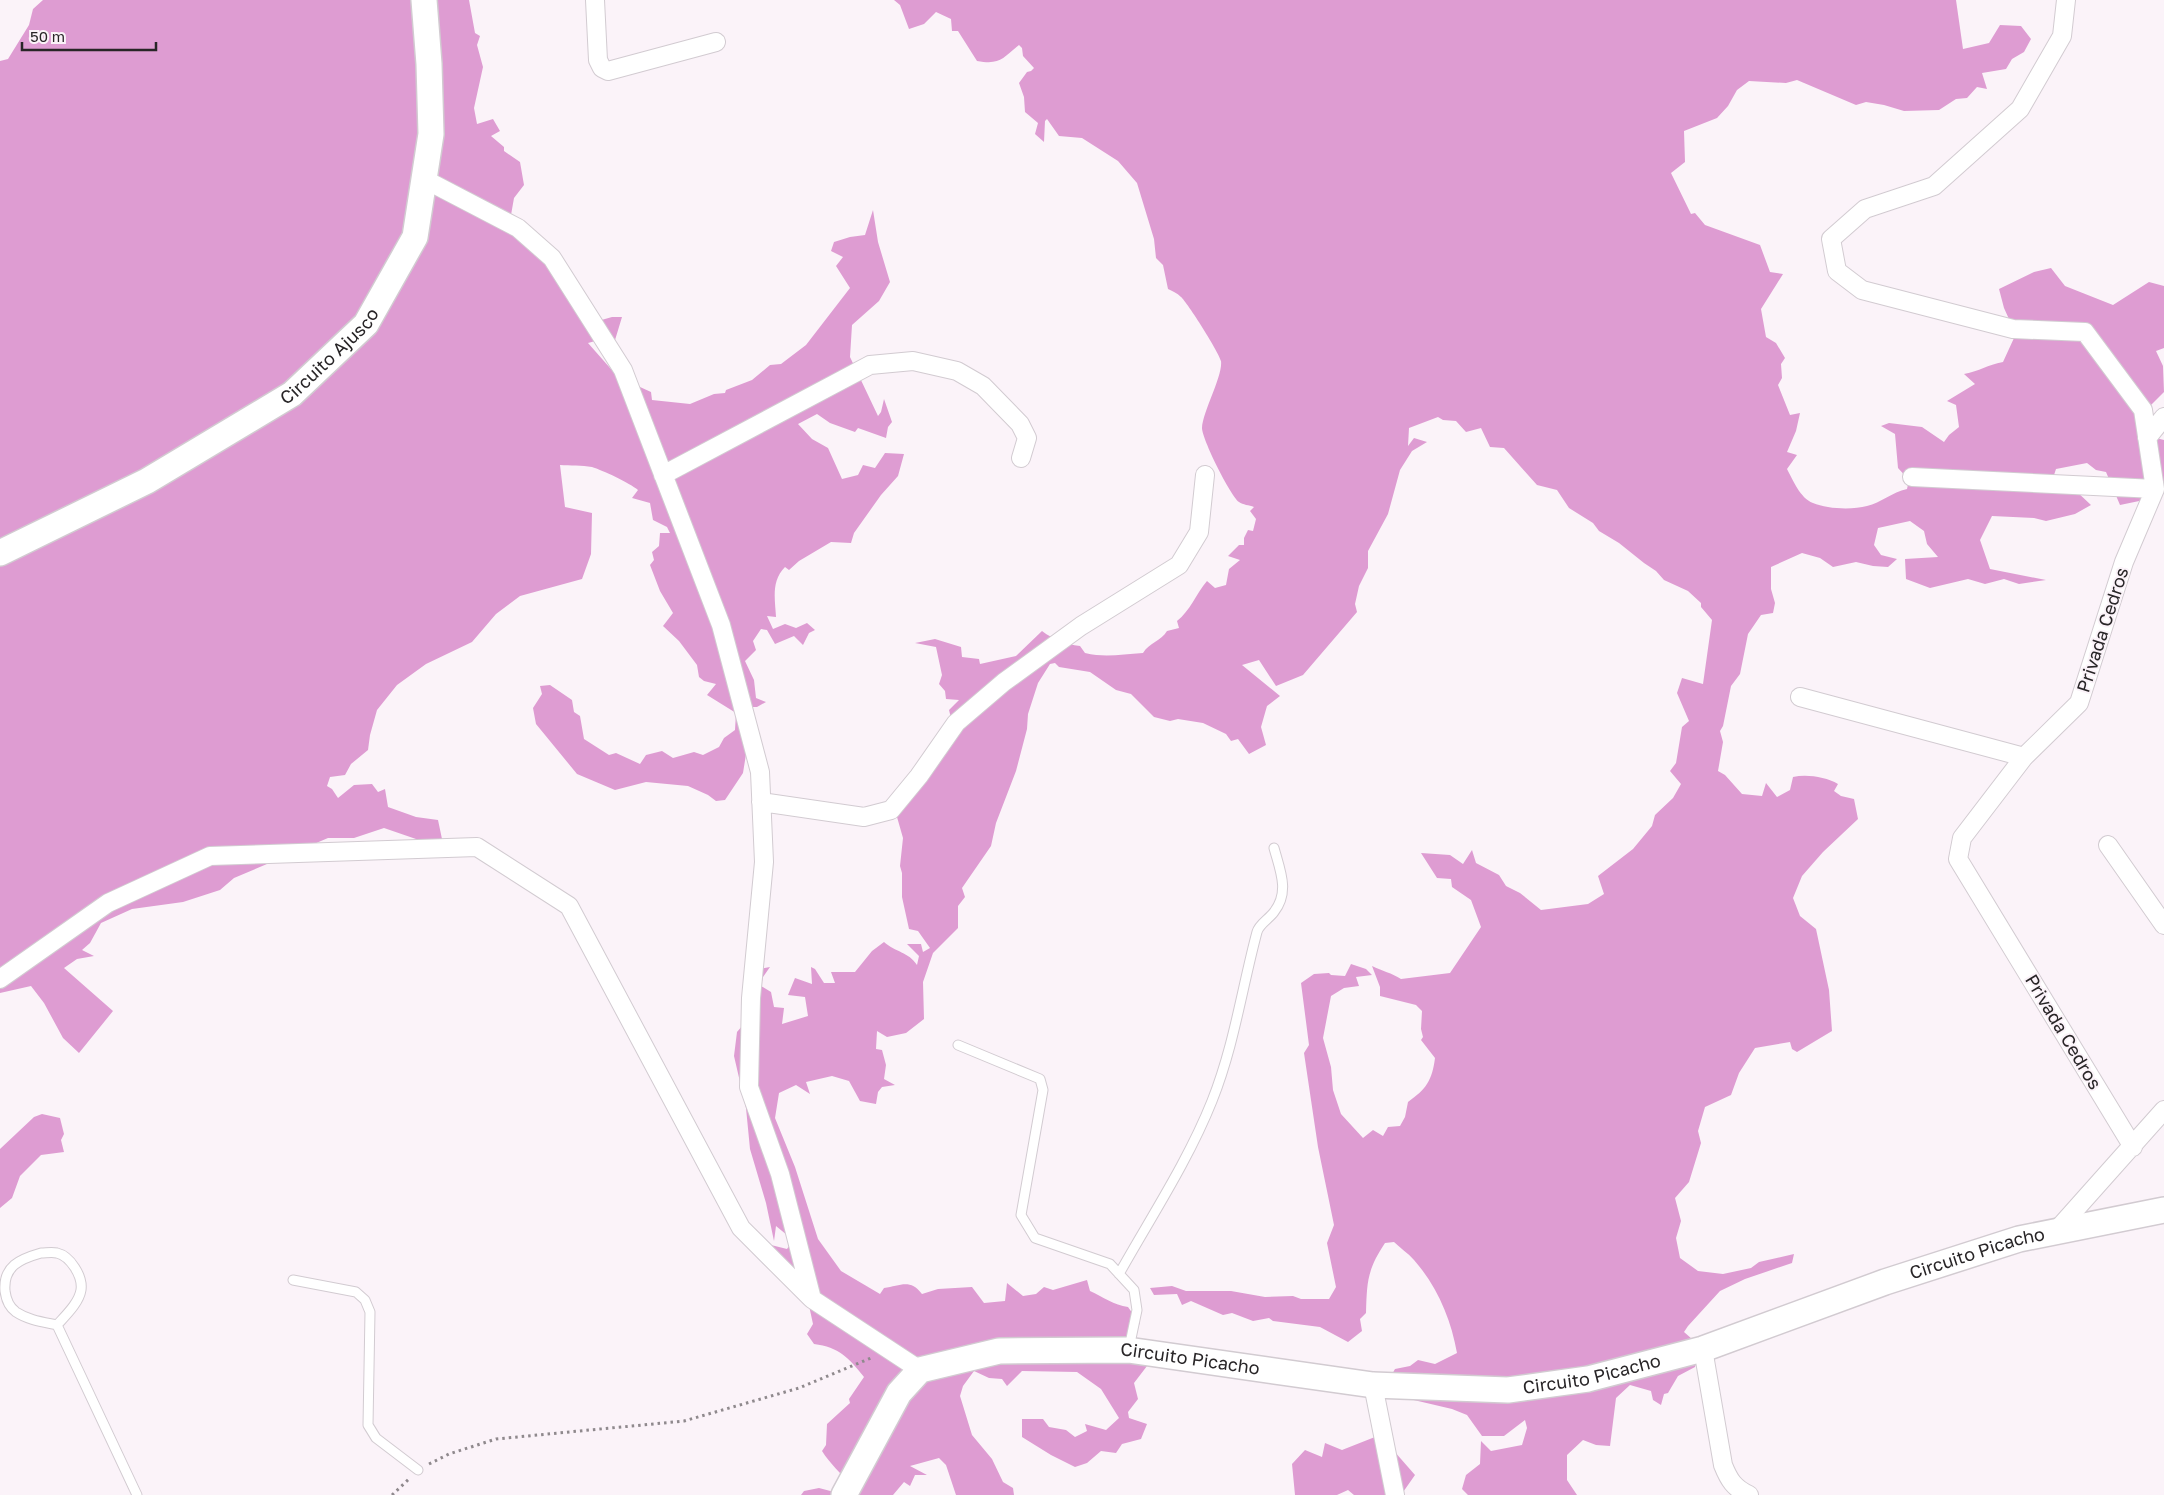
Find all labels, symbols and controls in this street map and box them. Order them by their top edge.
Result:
scale bar [22,20,156,52]
text: 50 m [30,27,65,45]
street label: Circuito Ajusco [276,304,383,409]
street label: Privada Cedros [2071,564,2133,695]
street label: Privada Cedros [2021,970,2107,1093]
street label: Circuito Picacho [1907,1222,2046,1283]
street label: Circuito Picacho [1120,1338,1261,1379]
street label: Circuito Picacho [1521,1349,1663,1398]

